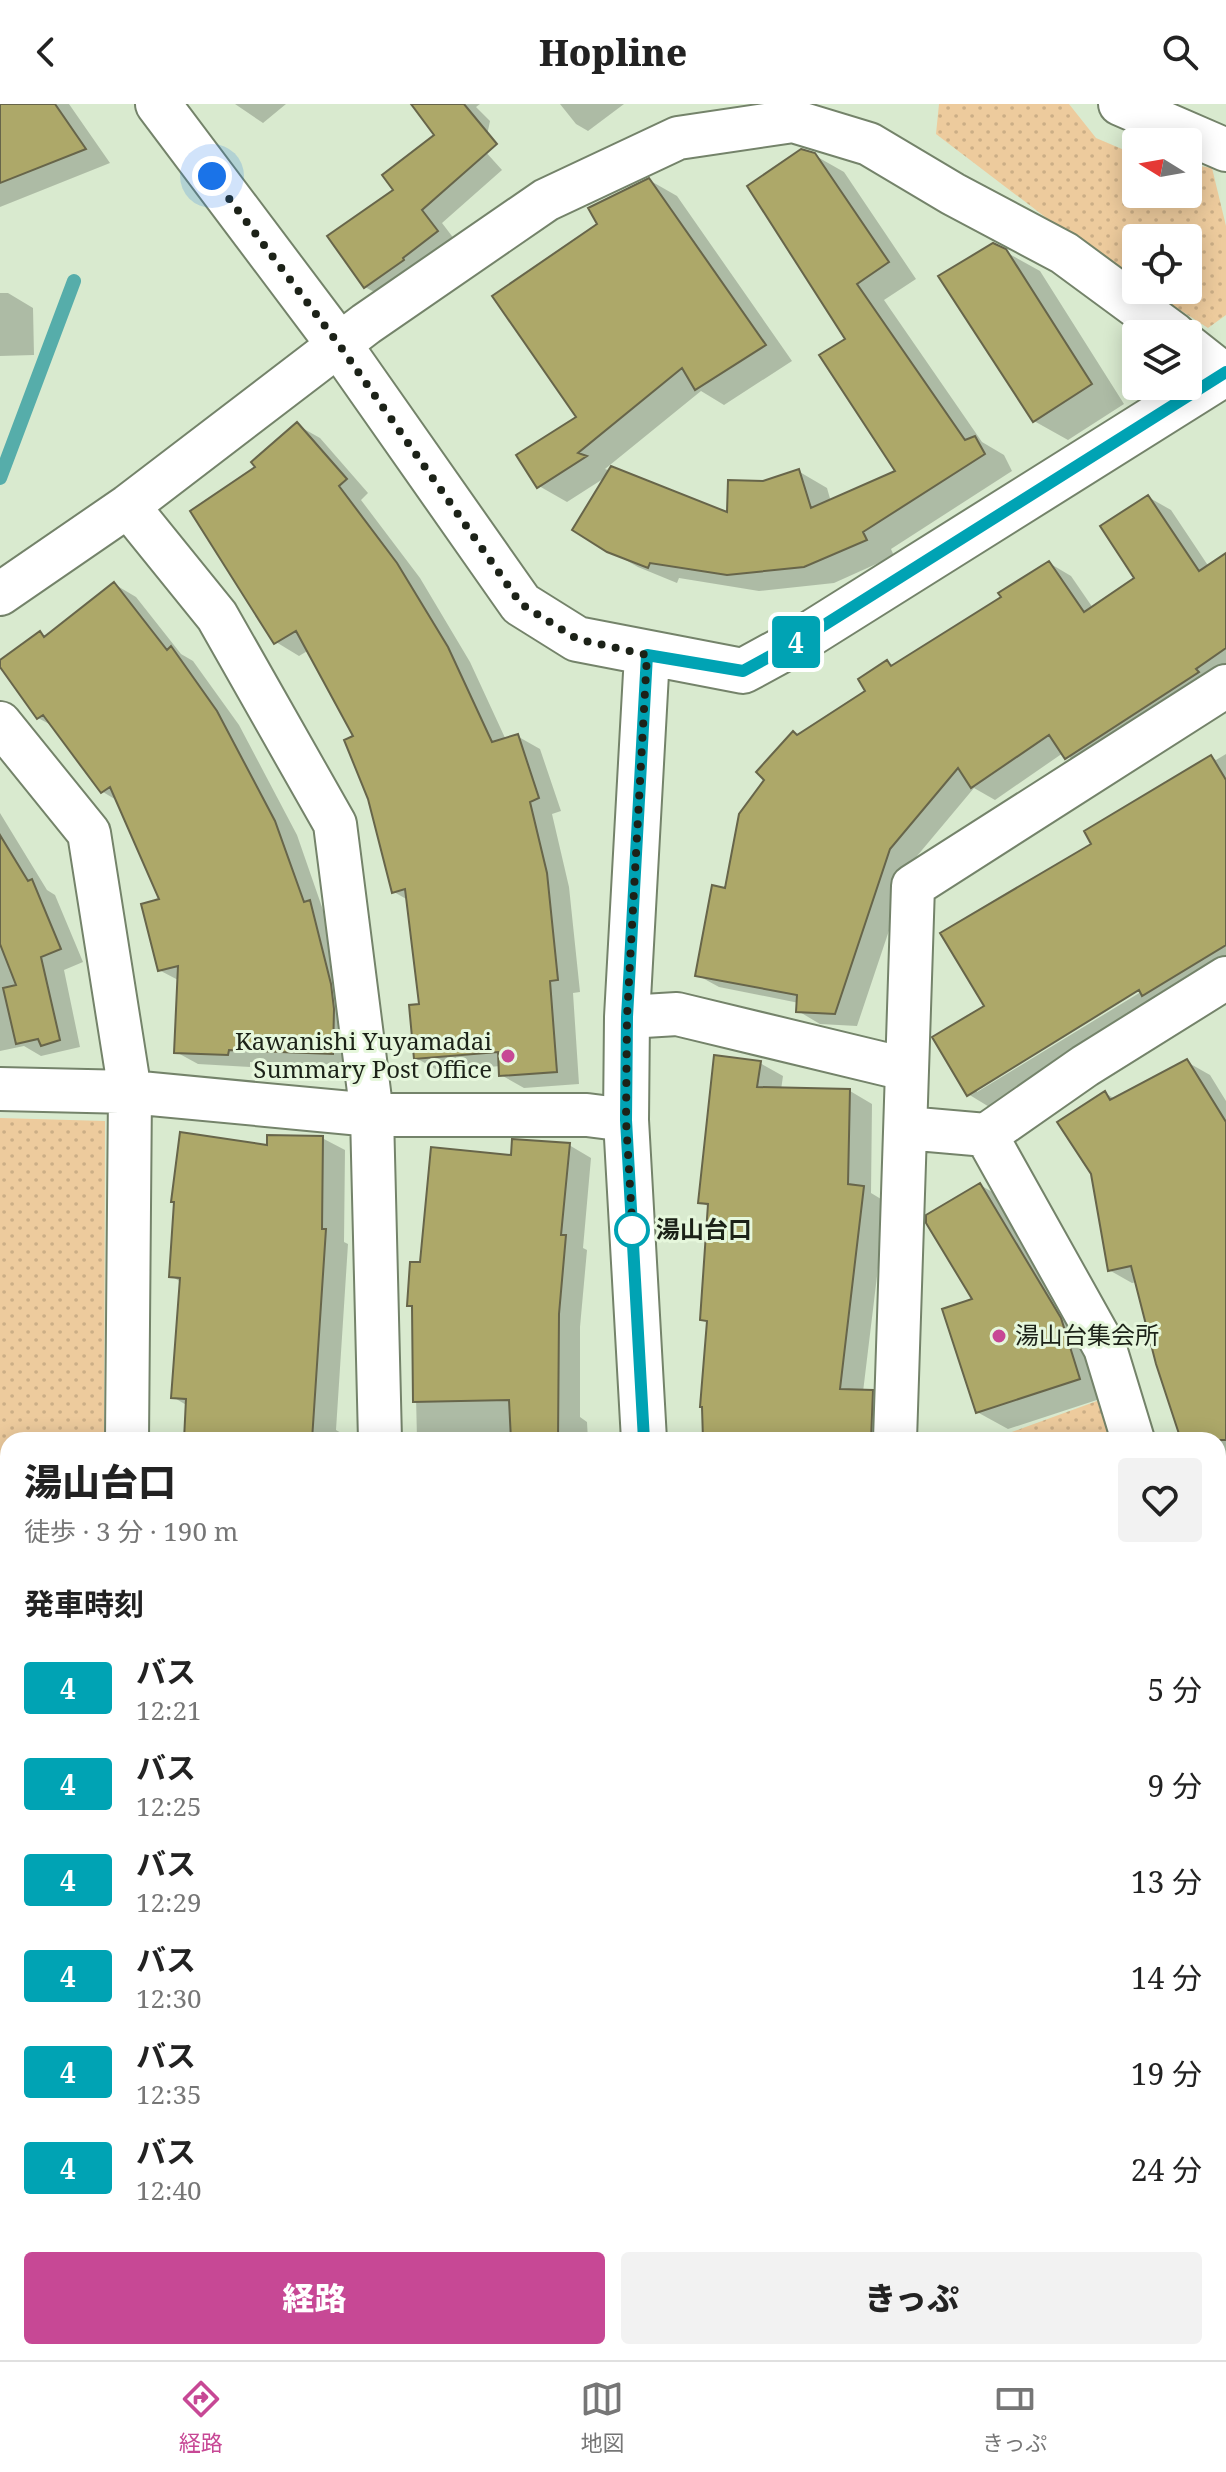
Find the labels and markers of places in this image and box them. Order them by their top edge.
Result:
place label: Kawanishi Yuyamadai Summary Post Office [235,1024,492,1085]
marker: Kawanishi Yuyamadai Summary Post Office [499,1047,517,1065]
place label: 湯山台口 [656,1212,752,1245]
marker: 湯山台口 [615,1213,649,1247]
place label: 湯山台集会所 [1015,1318,1159,1351]
marker: 湯山台集会所 [990,1327,1008,1345]

